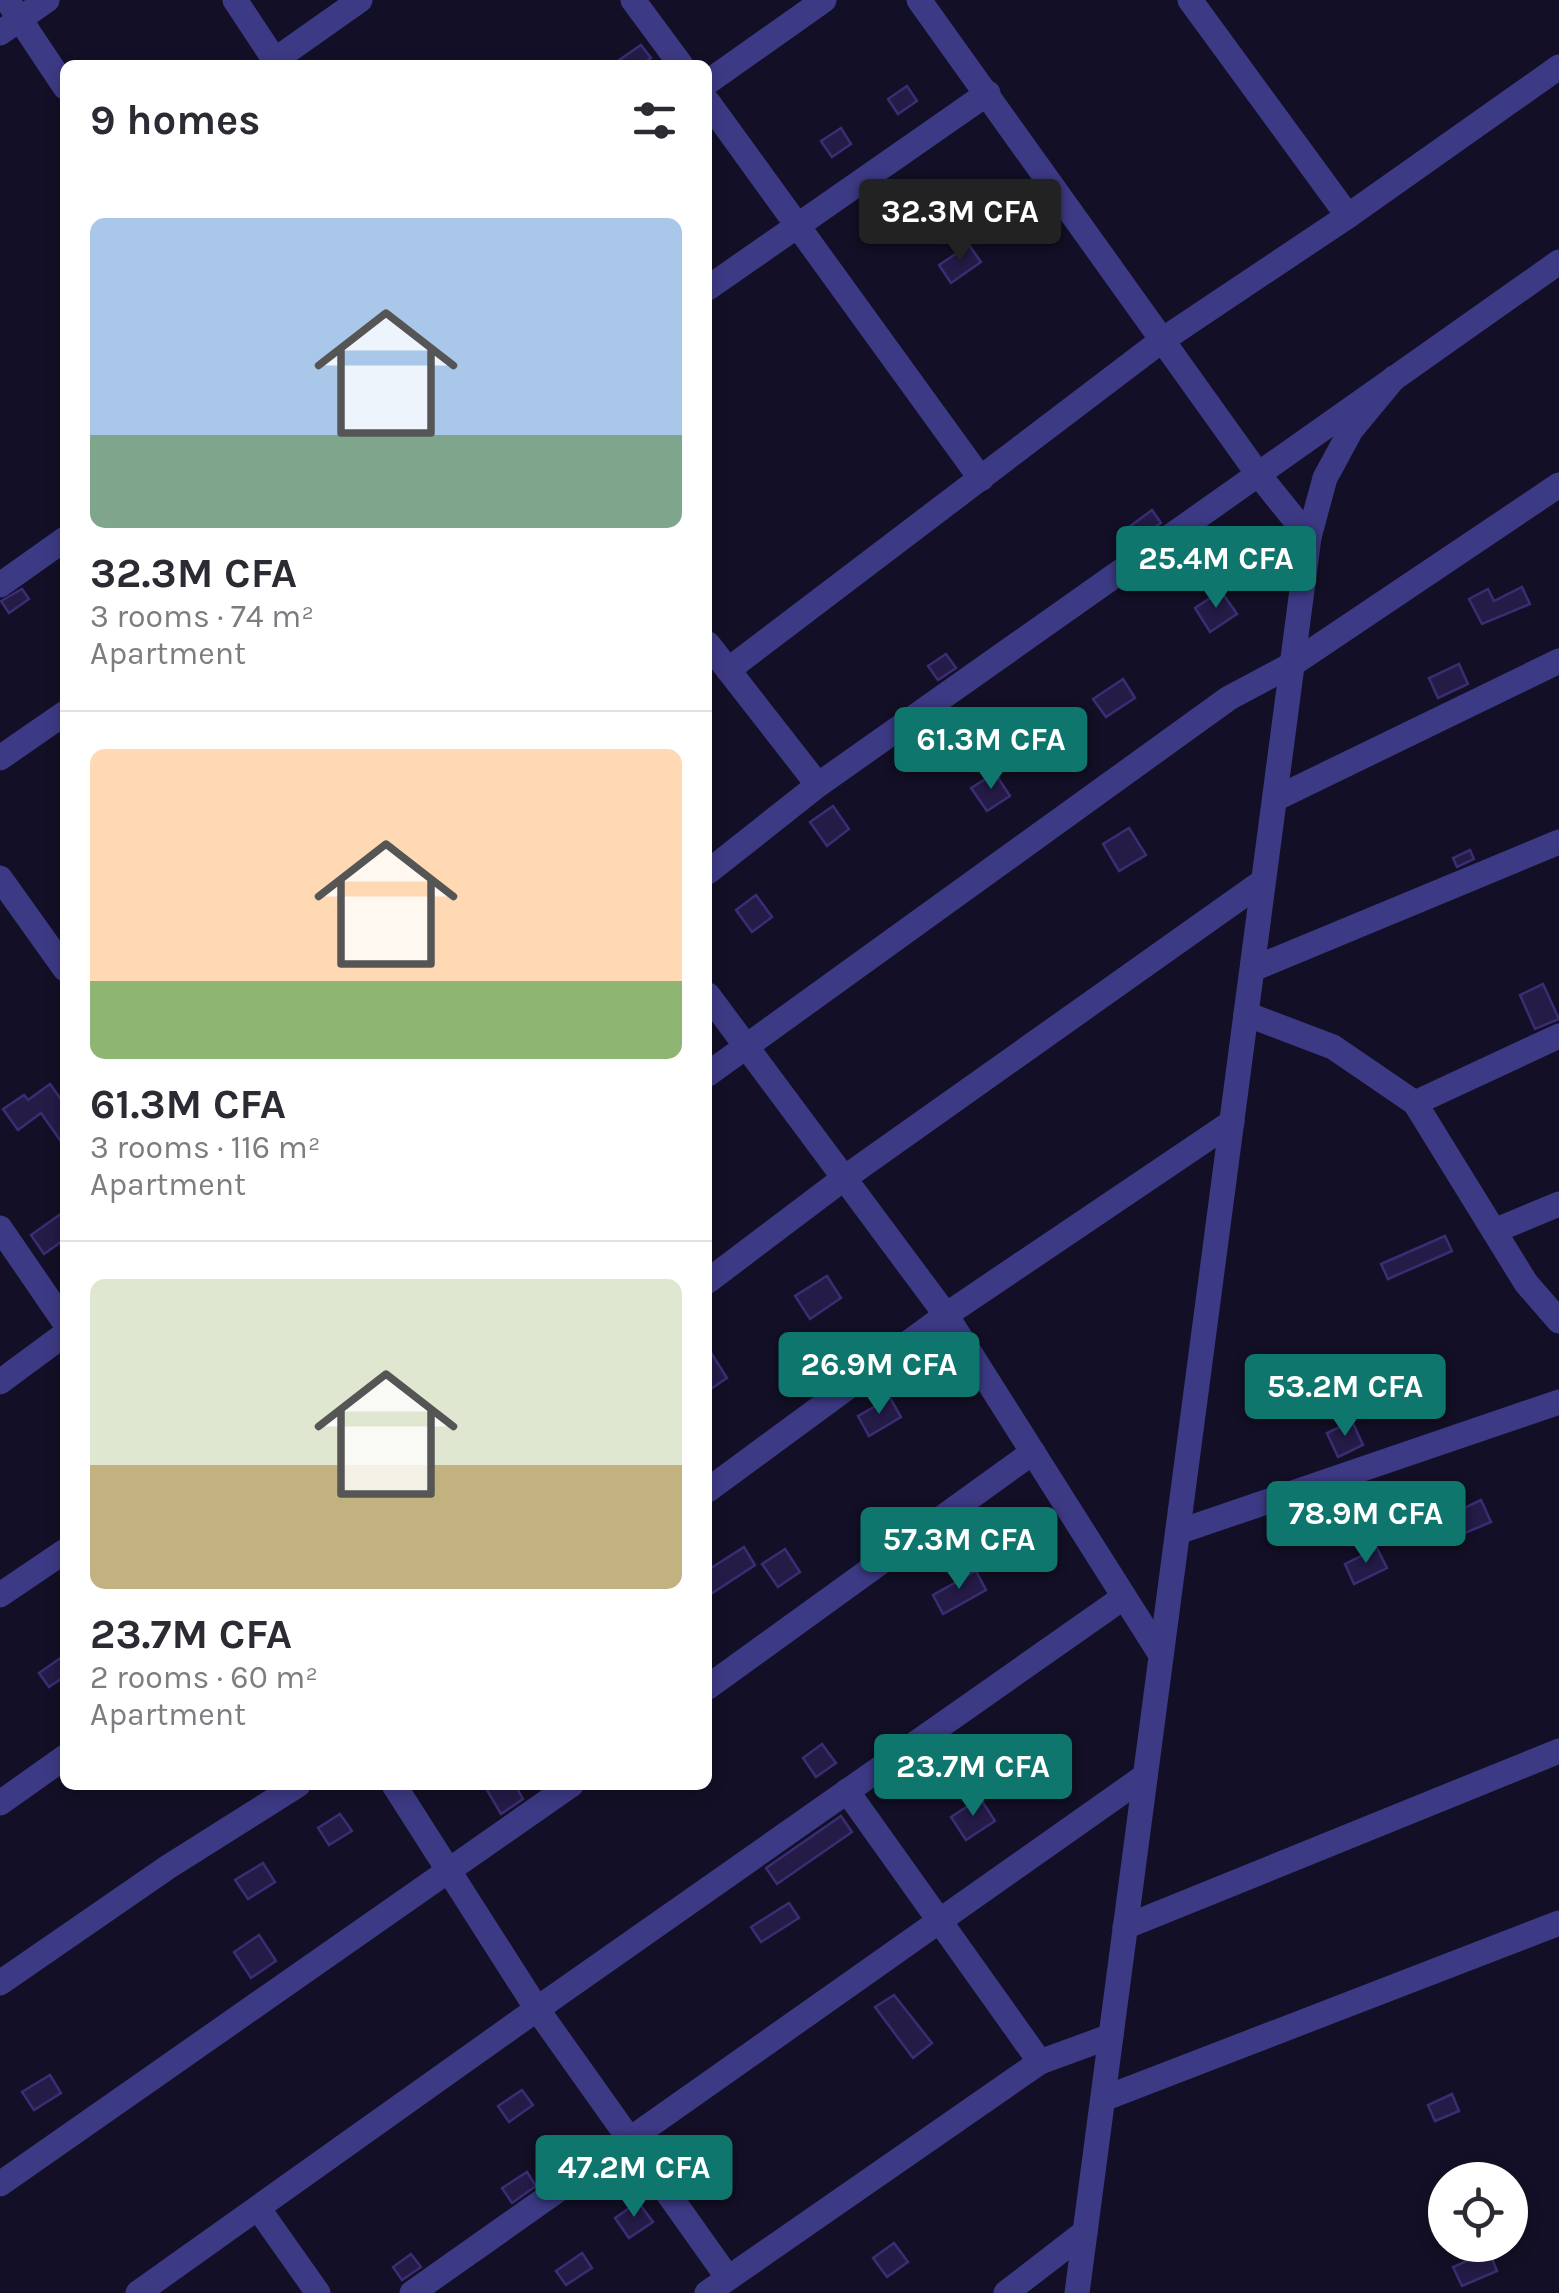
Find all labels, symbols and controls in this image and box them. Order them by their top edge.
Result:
icon: filters [627,93,682,148]
text: 9 homes [90,95,260,145]
pin: 32.3M CFA [846,179,1074,264]
text: 32.3M CFA [881,193,1039,230]
icon: home [296,283,476,463]
pin: 25.4M CFA [1102,526,1330,611]
text: 25.4M CFA [1138,540,1294,577]
text: 32.3M CFA [90,548,297,598]
text: 3 rooms · 74 m² [90,598,314,635]
text: Apartment [90,635,246,672]
pin: 61.3M CFA [877,707,1105,792]
text: 61.3M CFA [916,721,1066,758]
icon: home [296,814,476,994]
text: 61.3M CFA [90,1079,286,1129]
text: 3 rooms · 116 m² [90,1129,321,1166]
text: Apartment [90,1166,246,1203]
pin: 26.9M CFA [765,1332,993,1417]
icon: home [296,1344,476,1524]
text: 26.9M CFA [801,1346,957,1383]
pin: 53.2M CFA [1231,1354,1459,1439]
text: 53.2M CFA [1267,1368,1423,1405]
pin: 78.9M CFA [1252,1481,1480,1566]
text: 78.9M CFA [1289,1495,1443,1532]
pin: 57.3M CFA [845,1507,1073,1592]
text: 57.3M CFA [882,1521,1036,1558]
text: 23.7M CFA [90,1609,292,1659]
text: 2 rooms · 60 m² [90,1659,318,1696]
text: Apartment [90,1696,246,1733]
pin: 23.7M CFA [859,1734,1087,1819]
text: 23.7M CFA [896,1748,1050,1785]
pin: 47.2M CFA [520,2135,748,2220]
text: 47.2M CFA [558,2149,710,2186]
map controls [1428,2162,1528,2262]
button: locate [1428,2162,1528,2262]

